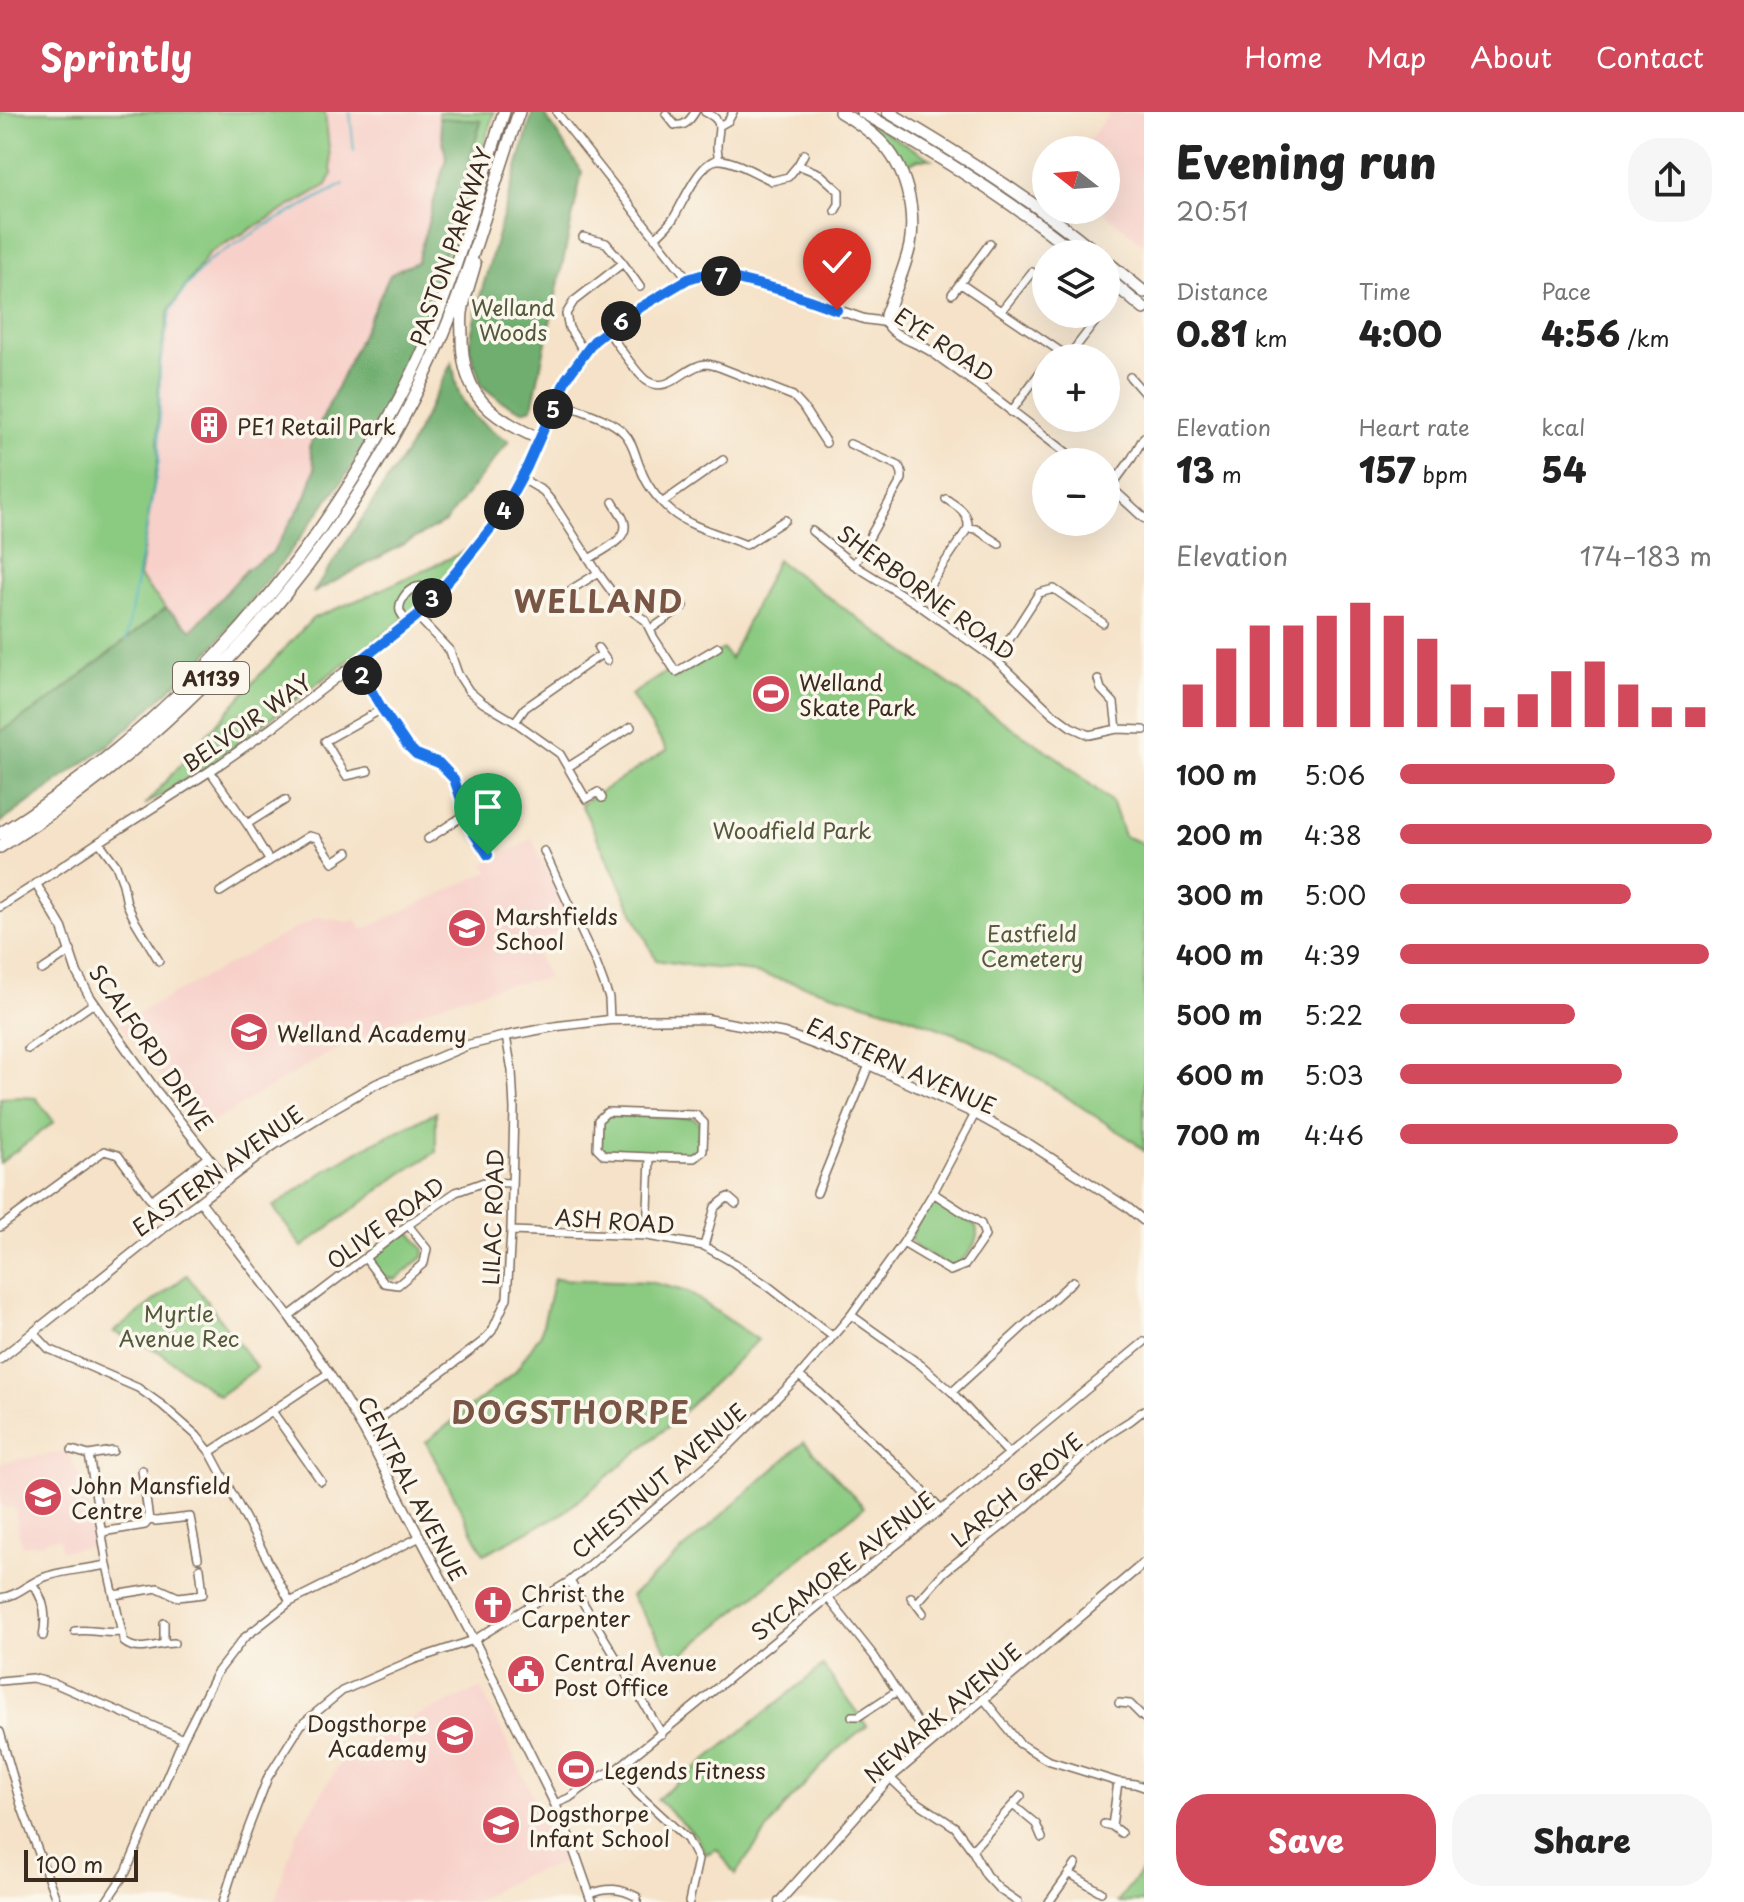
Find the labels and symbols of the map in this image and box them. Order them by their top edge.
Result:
north arrow [1032,136,1120,224]
street label: PASTON PARKWAY [401,142,499,350]
pin [803,228,871,310]
pin: 7 [701,256,741,296]
park label: Welland Woods [471,290,555,348]
street label: EYE ROAD [889,299,1001,389]
pin: 6 [601,301,641,341]
pin: 5 [533,389,573,429]
building icon: PE1 Retail Park [188,404,230,446]
place label: PE1 Retail Park [237,409,396,442]
pin: 4 [484,490,524,530]
street label: SHERBORNE ROAD [831,516,1023,668]
pin: 3 [412,578,452,618]
district label: WELLAND [514,578,684,623]
pin: 2 [342,655,382,695]
road number: A1139 [173,662,249,694]
street label: BELVOIR WAY [174,665,318,779]
place label: Welland Skate Park [799,665,916,723]
sports icon: Welland Skate Park [750,673,792,715]
pin [454,773,522,855]
park label: Woodfield Park [713,813,871,846]
place label: Marshfields School [495,899,618,957]
school or university icon: Marshfields School [446,907,488,949]
park label: Eastfield Cemetery [981,916,1083,974]
street label: SCALFORD DRIVE [82,957,222,1137]
street label: EASTERN AVENUE [802,1008,1002,1122]
school or university icon: Welland Academy [228,1011,270,1053]
place label: Welland Academy [277,1016,467,1049]
street label: EASTERN AVENUE [125,1097,309,1243]
street label: LILAC ROAD [473,1148,511,1286]
street label: OLIVE ROAD [319,1168,451,1276]
street label: ASH ROAD [554,1199,676,1241]
park label: Myrtle Avenue Rec [119,1296,239,1354]
district label: DOGSTHORPE [451,1389,691,1434]
street label: CENTRAL AVENUE [350,1390,476,1586]
street label: CHESTNUT AVENUE [563,1395,753,1565]
street label: LARCH GROVE [943,1424,1089,1554]
place label: John Mansfield Centre [71,1468,231,1526]
school or university icon: John Mansfield Centre [22,1476,64,1518]
street label: SYCAMORE AVENUE [743,1483,941,1647]
place label: Christ the Carpenter [521,1576,631,1634]
church icon: Christ the Carpenter [472,1584,514,1626]
street label: NEWARK AVENUE [856,1634,1028,1790]
place label: Central Avenue Post Office [554,1645,717,1703]
public building icon: Central Avenue Post Office [505,1653,547,1695]
place label: Dogsthorpe Academy [307,1706,427,1764]
school or university icon: Dogsthorpe Academy [434,1714,476,1756]
sports icon: Legends Fitness [555,1748,597,1790]
place label: Legends Fitness [604,1753,766,1786]
place label: Dogsthorpe Infant School [529,1796,670,1854]
school or university icon: Dogsthorpe Infant School [480,1804,522,1846]
scale bar [24,1846,138,1882]

